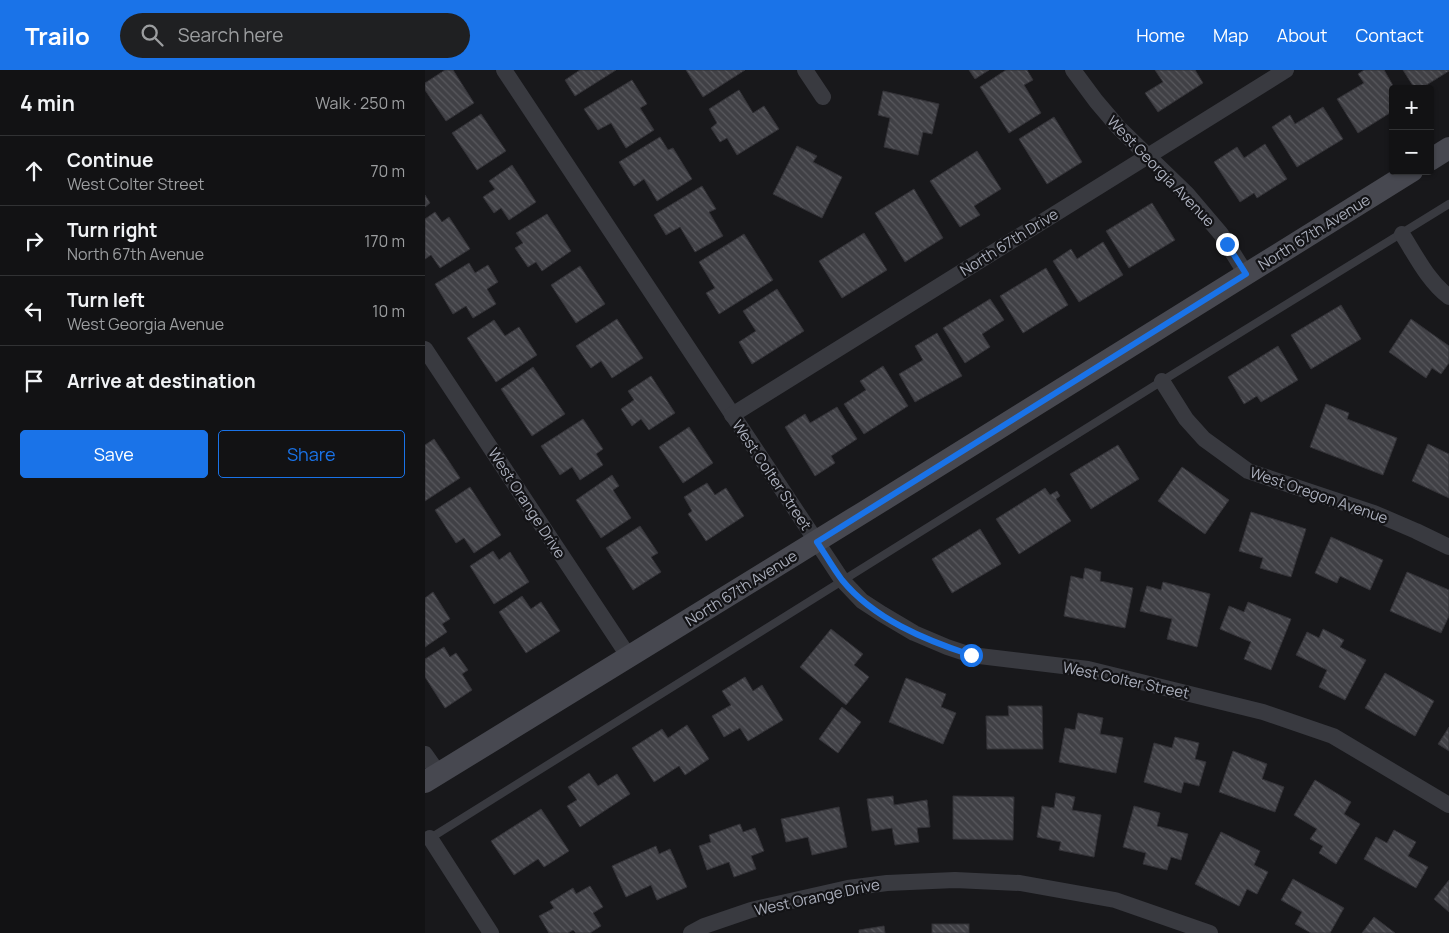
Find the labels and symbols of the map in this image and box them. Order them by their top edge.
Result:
street label: West Georgia Avenue [1102,111,1220,231]
street label: North 67th Avenue [1254,189,1374,275]
street label: North 67th Drive [956,203,1062,281]
route end [1216,233,1239,256]
street label: West Colter Street [727,416,817,534]
street label: West Orange Drive [483,444,571,562]
street label: West Oregon Avenue [1247,462,1391,529]
street label: North 67th Avenue [681,545,801,631]
route start [960,644,983,667]
street label: West Colter Street [1061,656,1191,704]
street label: West Orange Drive [752,873,882,921]

